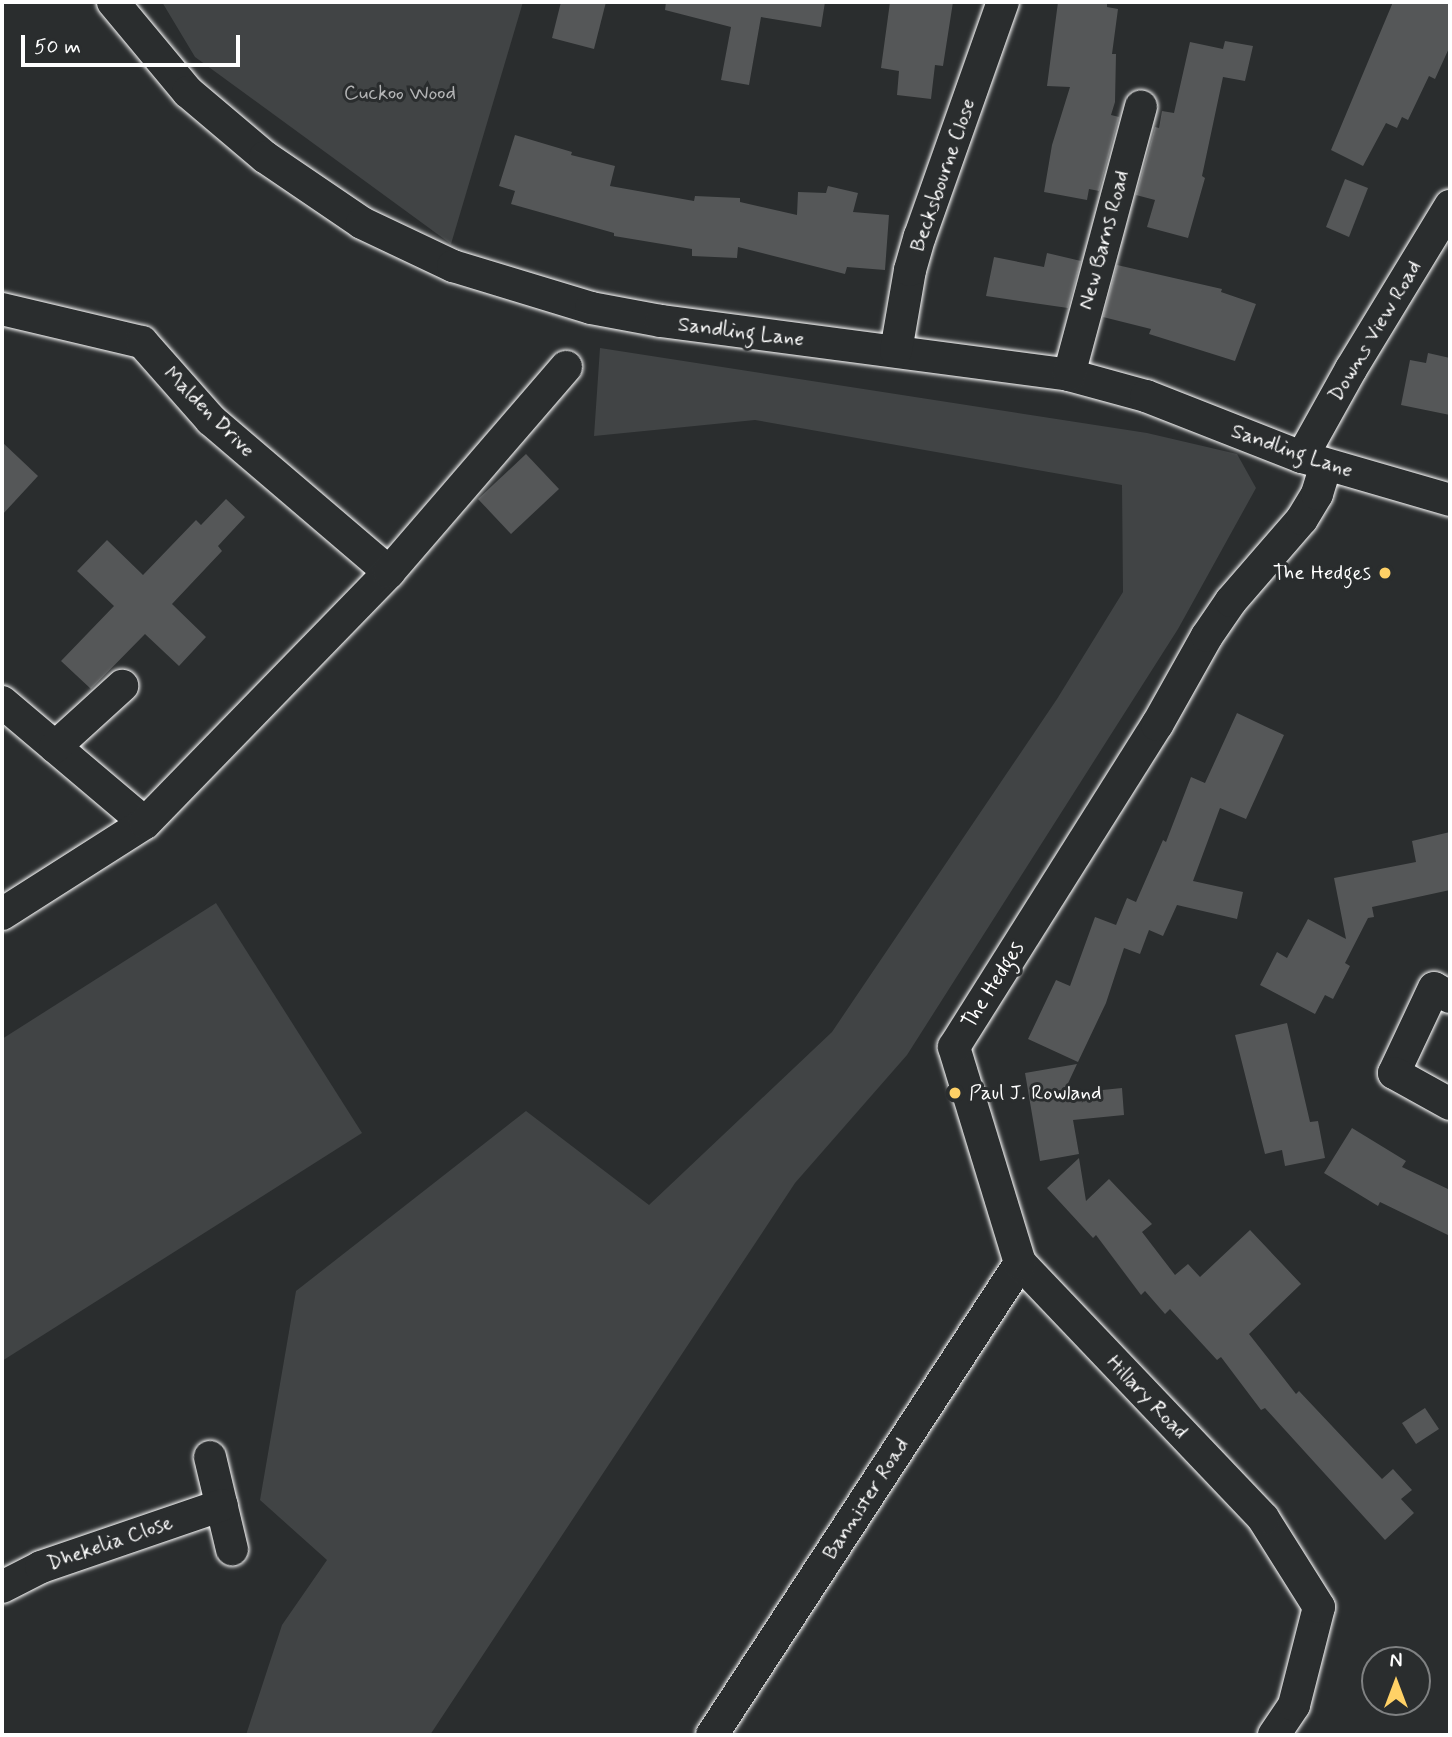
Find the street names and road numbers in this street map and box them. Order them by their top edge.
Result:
street label: Becksbourne Close [904,93,982,257]
street label: New Barns Road [1073,165,1135,315]
street label: Downs View Road [1324,257,1426,405]
street label: Sandling Lane [676,312,806,352]
street label: Malden Drive [159,362,259,462]
street label: Sandling Lane [1227,418,1357,484]
street label: The Hedges [955,935,1031,1035]
street label: Hillary Road [1101,1350,1193,1444]
street label: Bannister Road [818,1434,914,1564]
street label: Dhekelia Close [44,1510,176,1576]

